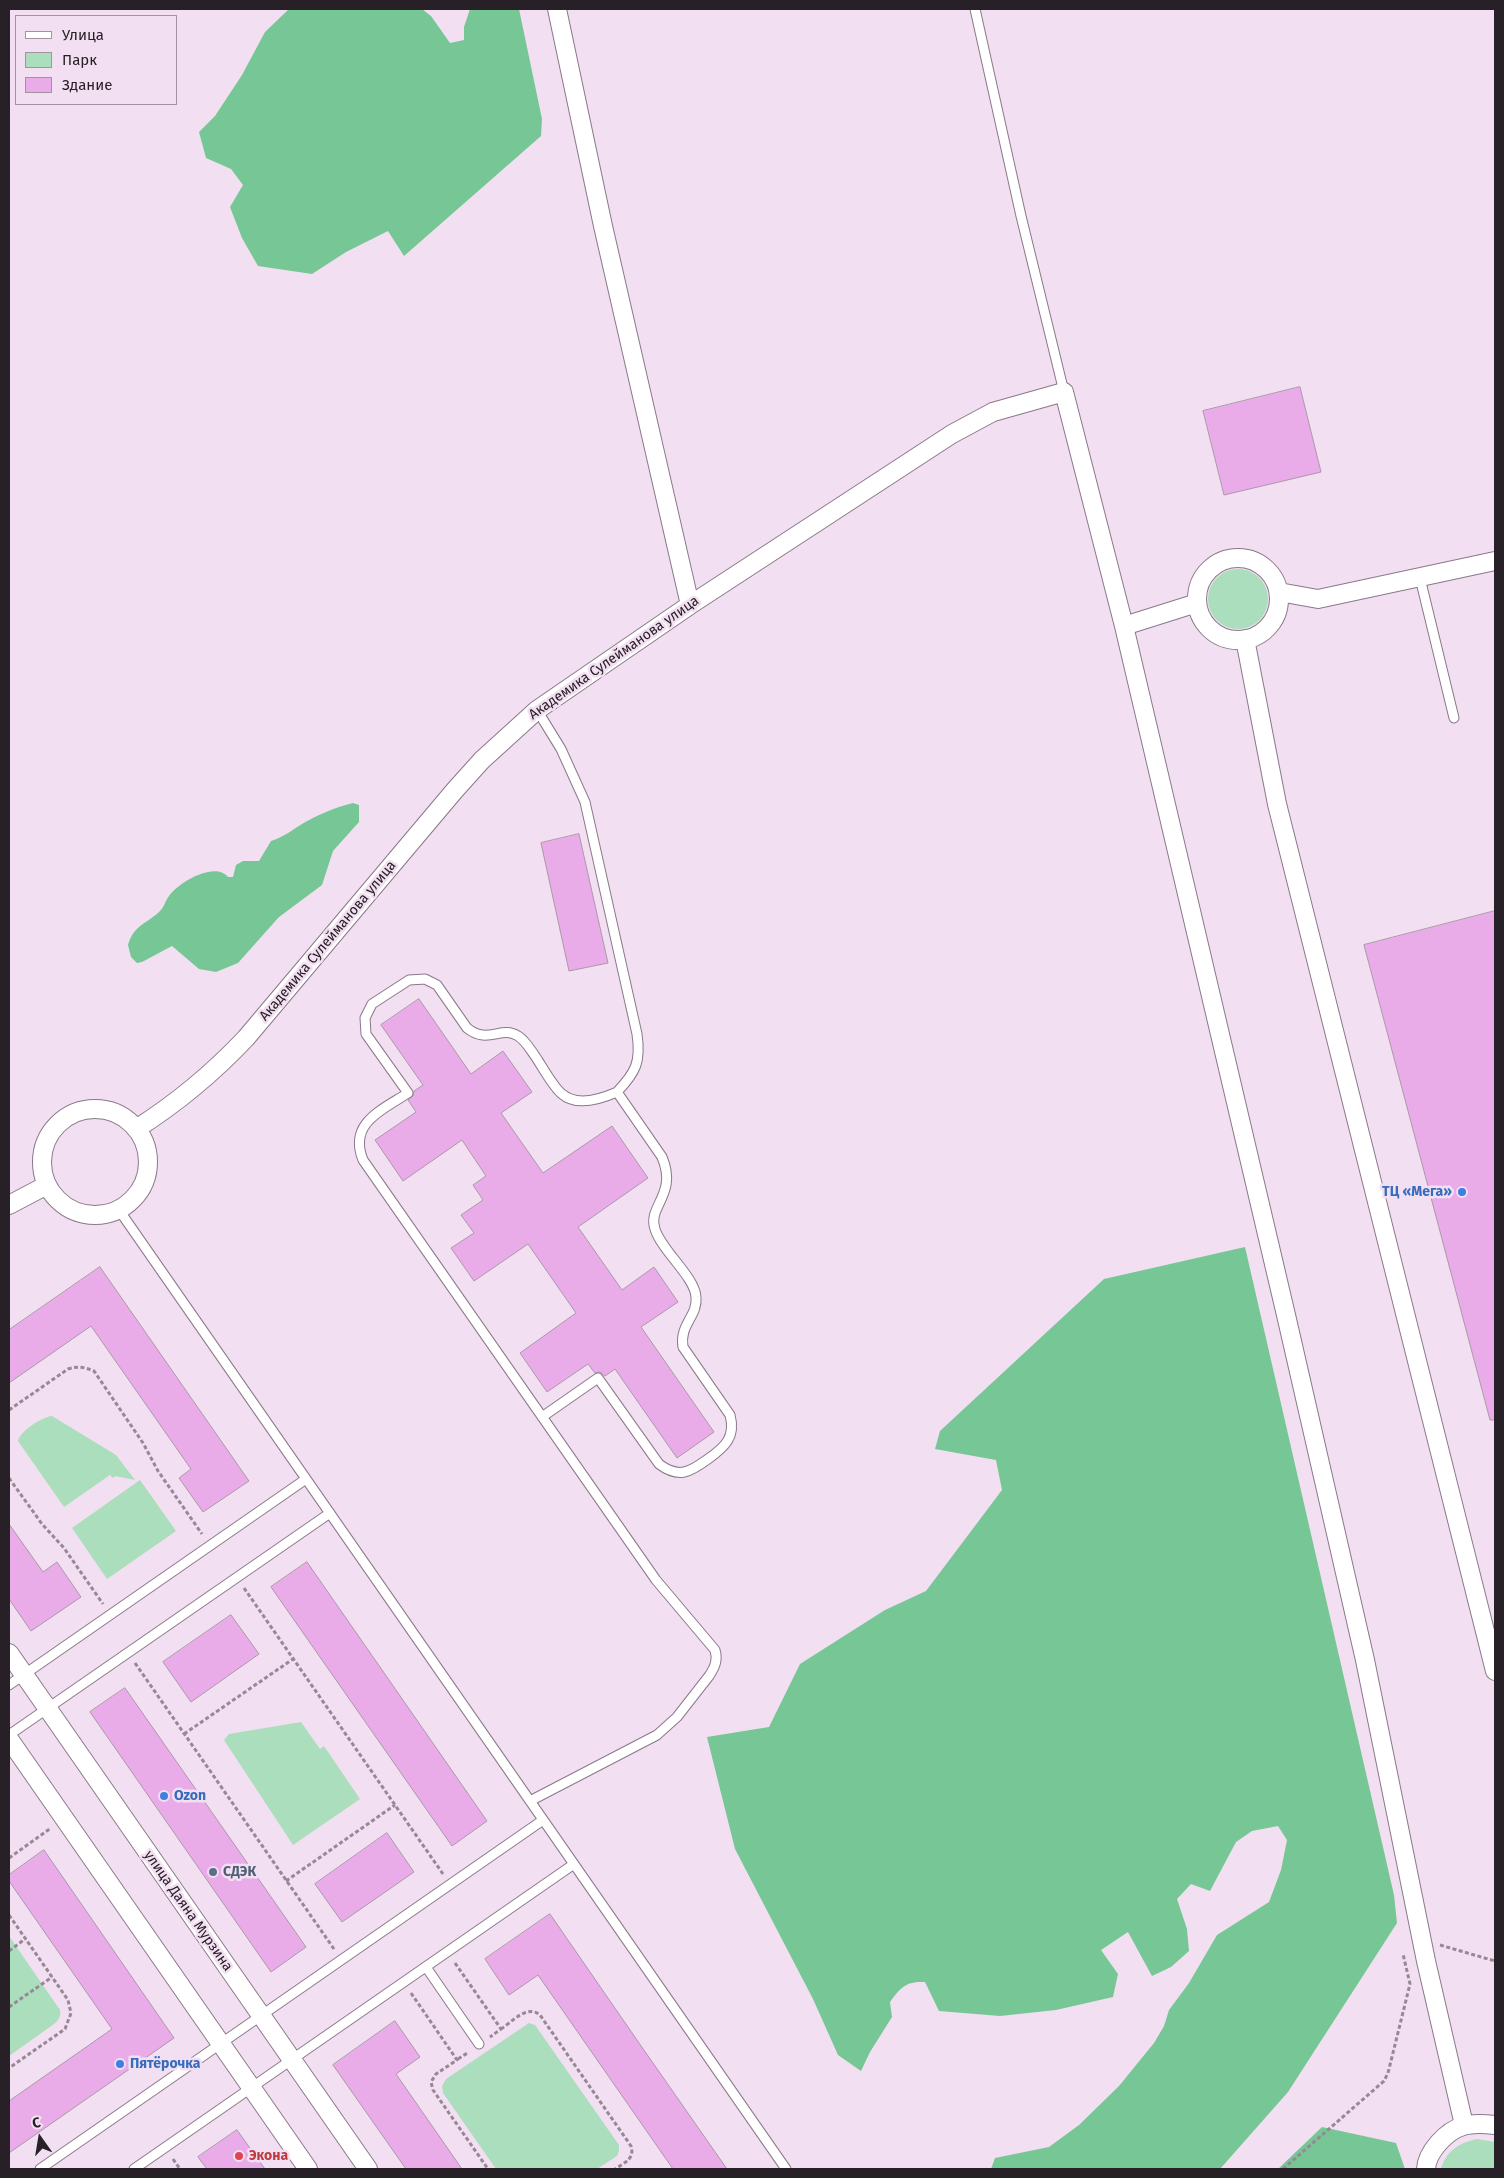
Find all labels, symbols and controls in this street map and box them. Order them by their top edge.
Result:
legend [15,15,178,105]
text: Улица [62,26,104,44]
text: Парк [62,51,97,69]
text: Здание [62,76,112,94]
street label: Академика Сулейманова улица [526,593,702,723]
street label: Академика Сулейманова улица [256,858,400,1024]
place label: ТЦ «Мега» [1382,1184,1452,1200]
marker: ТЦ «Мега» [1456,1186,1468,1198]
place label: Ozon [174,1788,206,1804]
marker: Ozon [158,1790,170,1802]
street label: улица Даяна Мурзина [140,1847,236,1975]
place label: СДЭК [223,1864,256,1880]
marker: СДЭК [207,1866,219,1878]
place label: Пятёрочка [130,2056,200,2072]
marker: Пятёрочка [114,2058,126,2070]
north arrow [15,2113,65,2163]
text: С [31,2114,42,2132]
place label: Экона [249,2148,288,2164]
marker: Экона [233,2150,245,2162]

